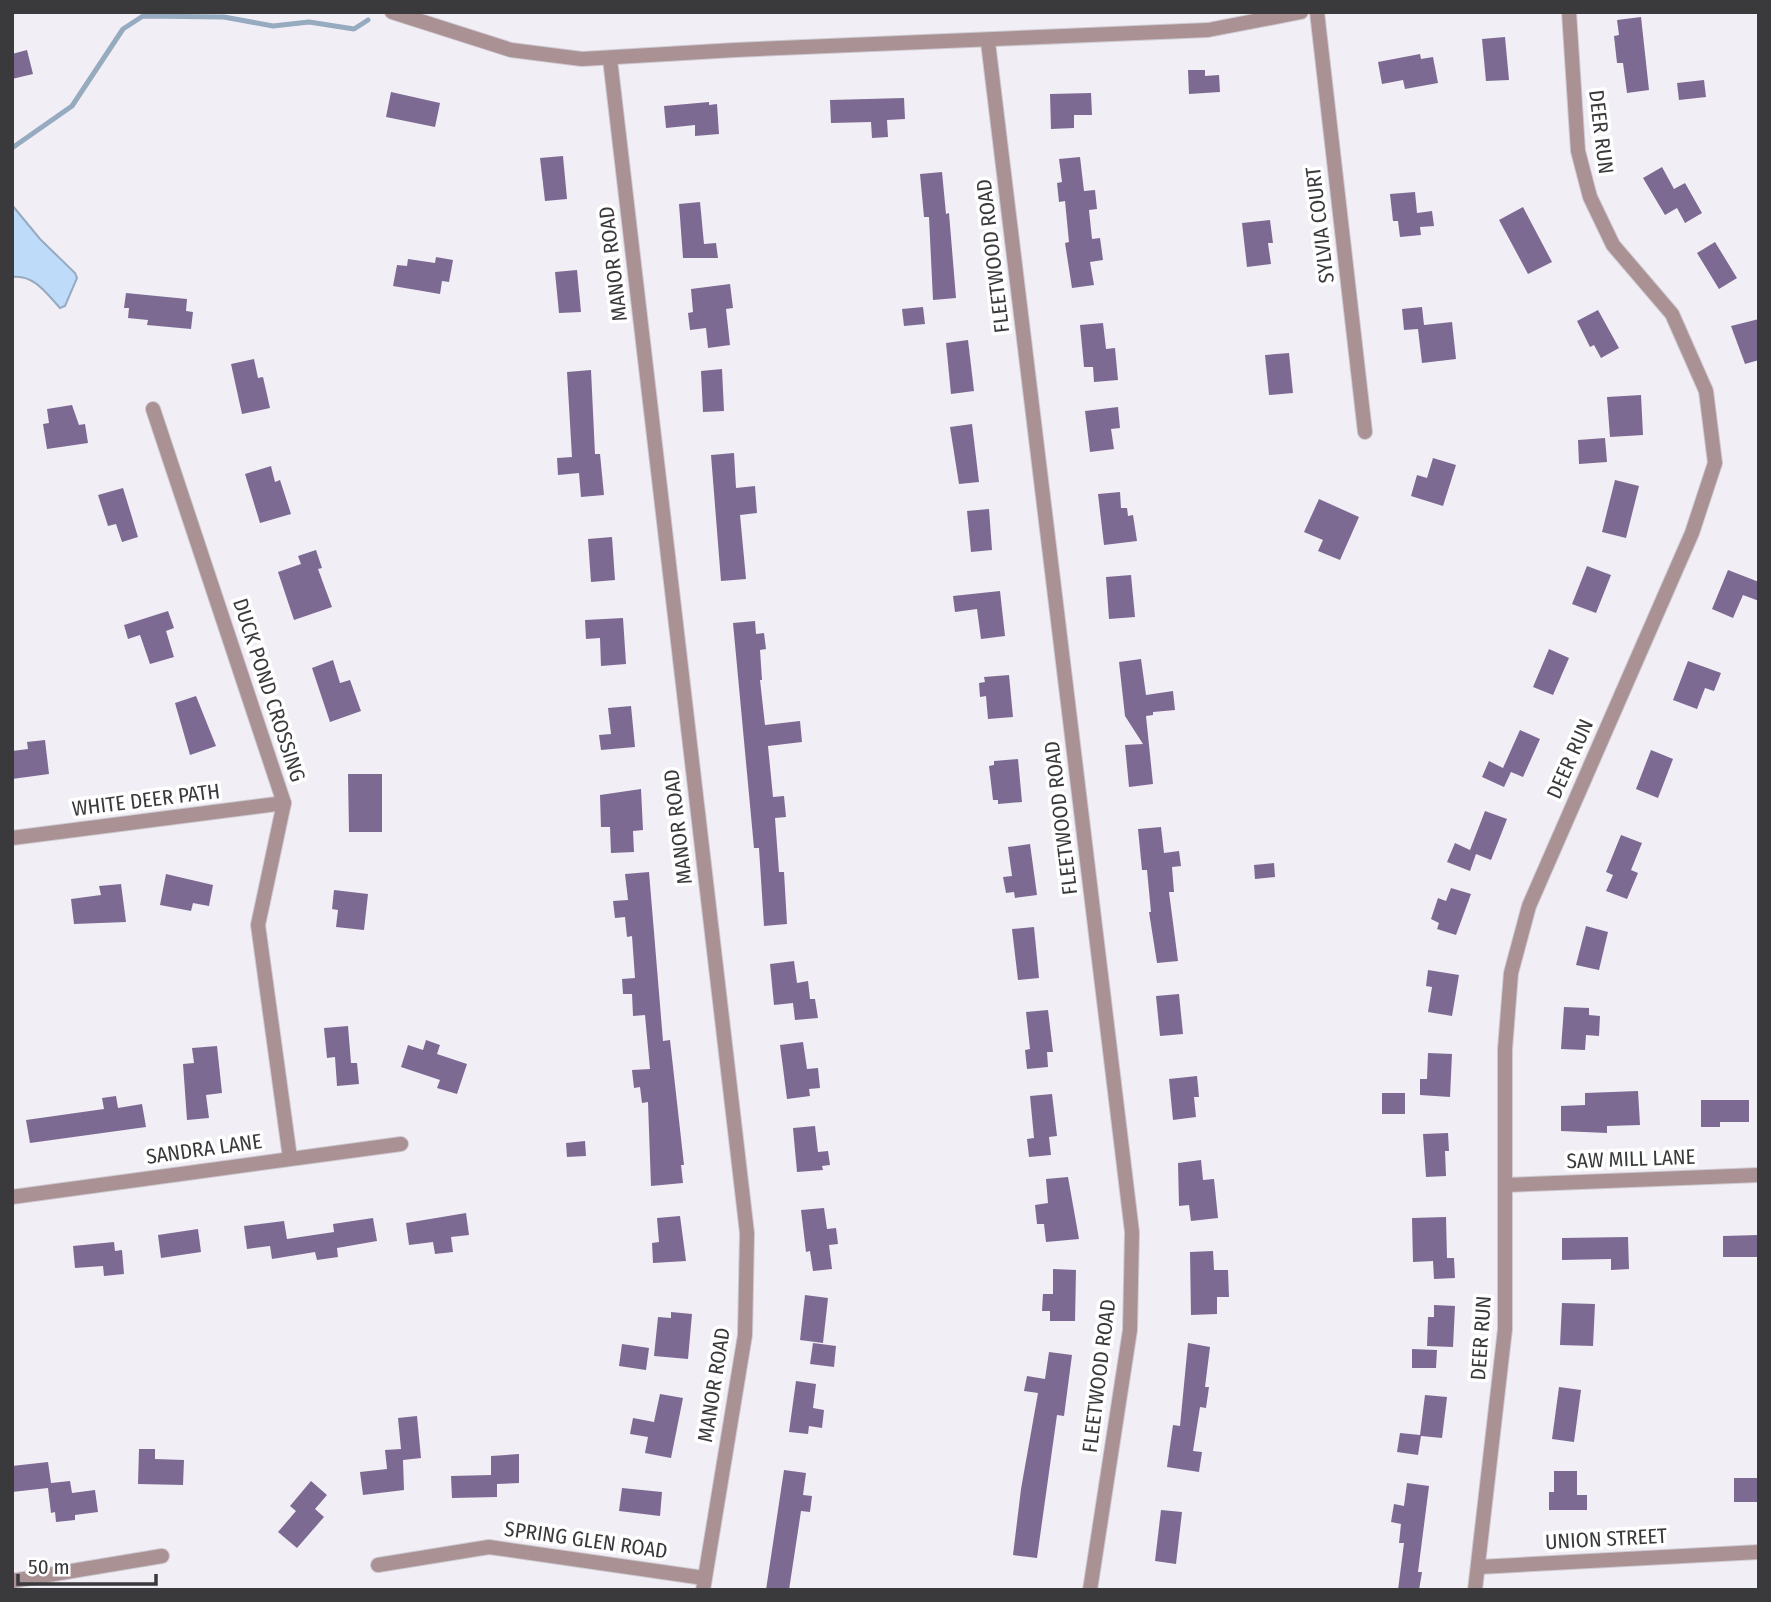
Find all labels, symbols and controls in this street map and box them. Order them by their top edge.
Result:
street label: DEER RUN [1583,88,1619,176]
street label: SYLVIA COURT [1300,165,1340,285]
street label: FLEETWOOD ROAD [971,178,1015,334]
street label: MANOR ROAD [593,205,633,323]
street label: DUCK POND CROSSING [227,595,311,785]
street label: DEER RUN [1541,715,1599,803]
street label: FLEETWOOD ROAD [1039,740,1083,896]
street label: MANOR ROAD [658,768,698,886]
street label: WHITE DEER PATH [71,778,221,822]
street label: SANDRA LANE [144,1128,264,1170]
street label: SAW MILL LANE [1566,1144,1696,1174]
street label: DEER RUN [1465,1295,1497,1381]
street label: FLEETWOOD ROAD [1077,1298,1121,1454]
street label: MANOR ROAD [692,1326,736,1444]
street label: SPRING GLEN ROAD [503,1516,669,1564]
street label: UNION STREET [1544,1523,1668,1555]
scale bar [18,1542,156,1586]
text: 50 m [28,1554,70,1580]

